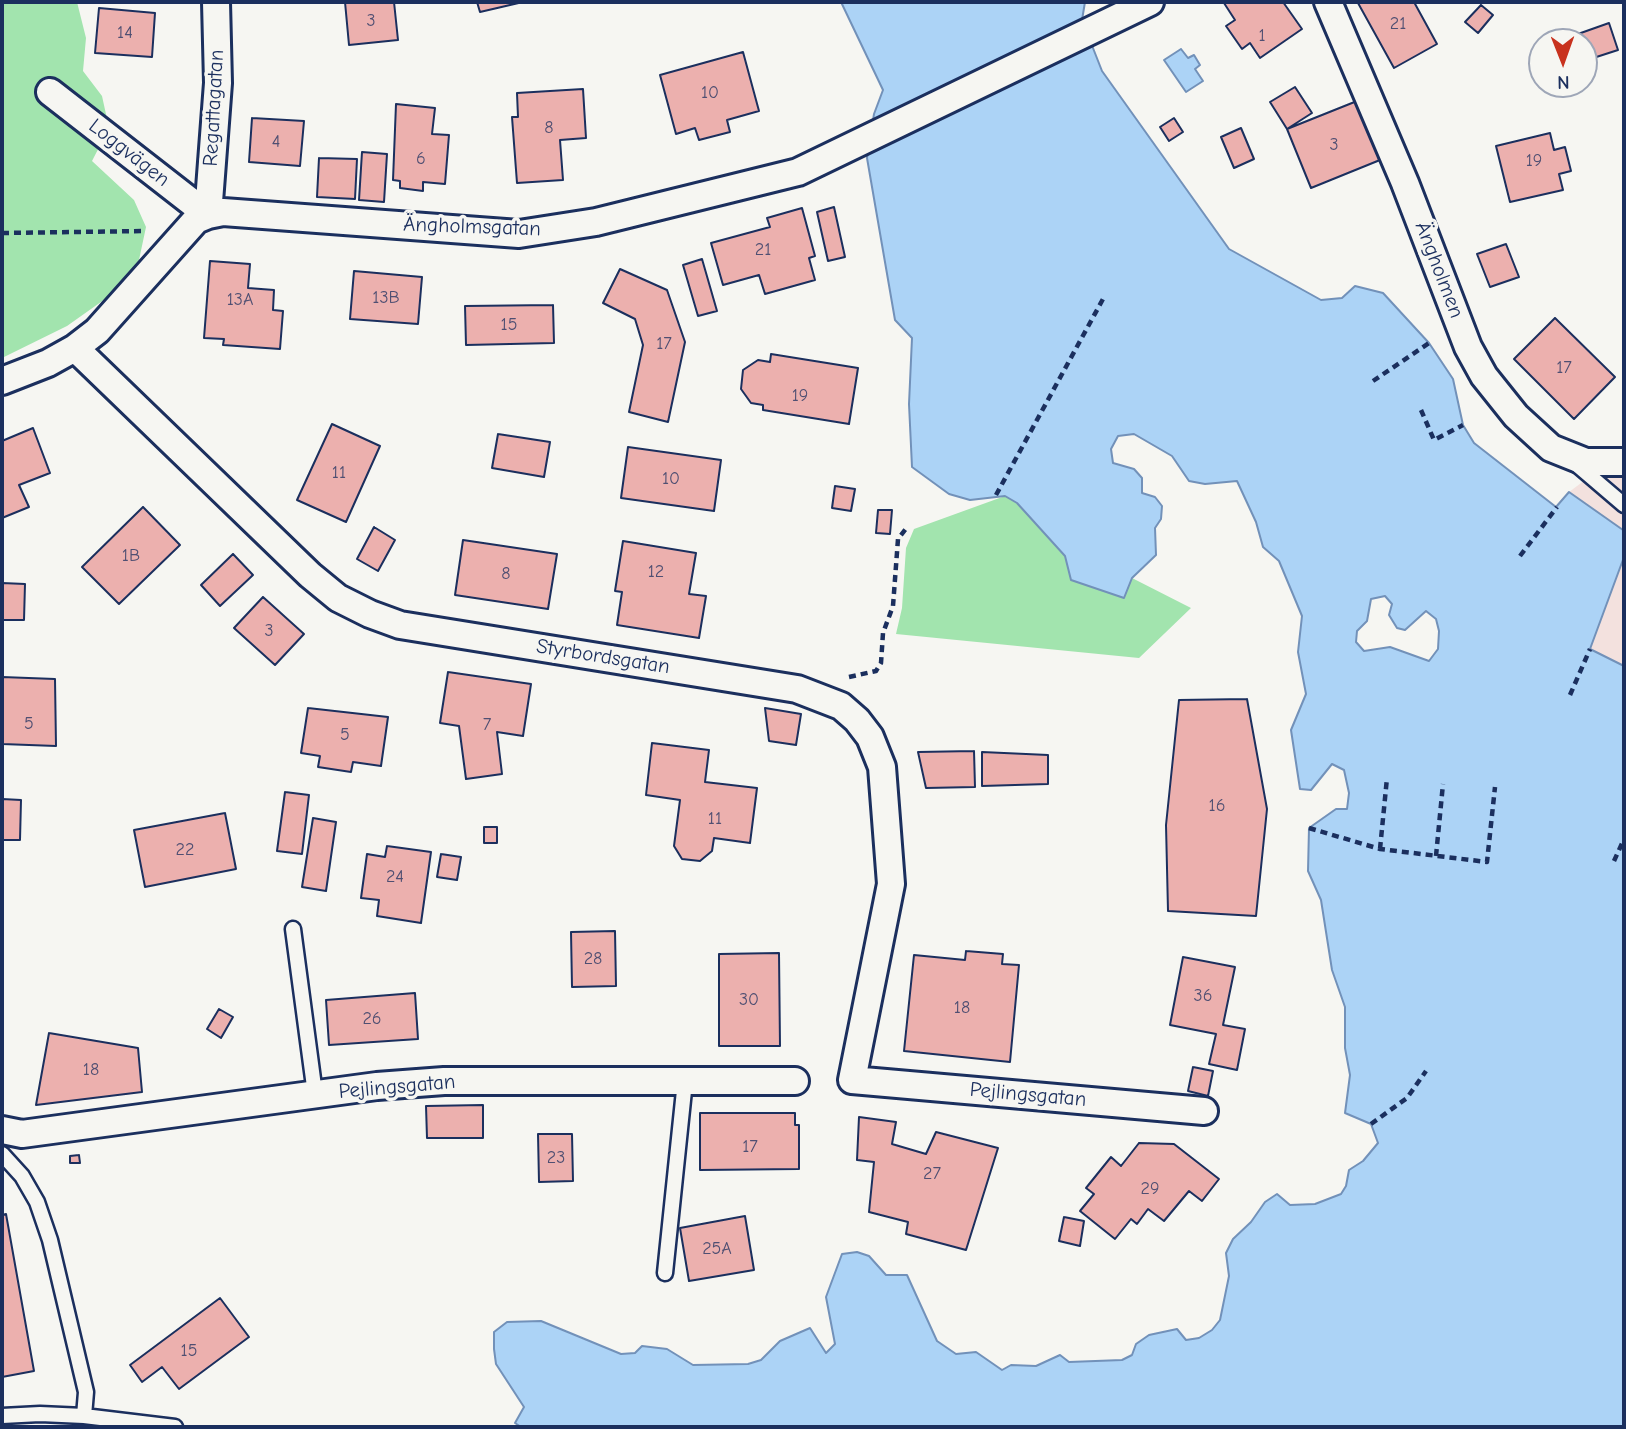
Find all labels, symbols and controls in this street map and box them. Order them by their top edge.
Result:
house number: 3 [366,10,376,32]
house number: 21 [1390,13,1406,35]
house number: 14 [117,22,133,44]
house number: 1 [1258,25,1266,47]
north arrow [1528,28,1598,98]
street label: Regattagatan [198,49,230,167]
text: N [1557,71,1570,93]
house number: 10 [701,82,719,104]
street label: Loggvägen [83,114,175,192]
house number: 8 [544,117,554,139]
house number: 4 [272,131,280,153]
house number: 3 [1329,134,1339,156]
house number: 6 [416,148,426,170]
house number: 19 [1526,150,1542,172]
street label: Ängholmsgatan [403,212,541,242]
street label: Ängholmen [1409,218,1469,322]
house number: 21 [755,239,771,261]
house number: 13B [372,287,400,309]
house number: 13A [227,289,253,311]
house number: 15 [501,314,517,336]
house number: 17 [656,333,672,355]
house number: 17 [1556,357,1572,379]
house number: 19 [792,385,808,407]
house number: 11 [332,462,346,484]
house number: 10 [662,468,680,490]
house number: 1B [122,545,140,567]
house number: 12 [648,561,664,583]
house number: 8 [501,563,511,585]
house number: 3 [264,620,274,642]
street label: Styrbordsgatan [534,634,672,680]
house number: 5 [24,713,34,735]
house number: 7 [483,714,491,736]
house number: 5 [340,724,350,746]
house number: 16 [1209,795,1225,817]
house number: 11 [708,808,722,830]
house number: 22 [176,839,194,861]
house number: 24 [386,866,404,888]
house number: 28 [584,948,602,970]
house number: 36 [1194,985,1212,1007]
house number: 30 [739,989,759,1011]
house number: 18 [954,997,970,1019]
house number: 26 [362,1008,382,1030]
house number: 18 [83,1059,99,1081]
street label: Pejlingsgatan [338,1069,456,1105]
street label: Pejlingsgatan [969,1077,1087,1113]
house number: 17 [742,1136,758,1158]
house number: 23 [547,1147,565,1169]
house number: 27 [923,1163,941,1185]
house number: 29 [1141,1178,1159,1200]
house number: 25A [702,1238,732,1260]
house number: 15 [181,1340,197,1362]

